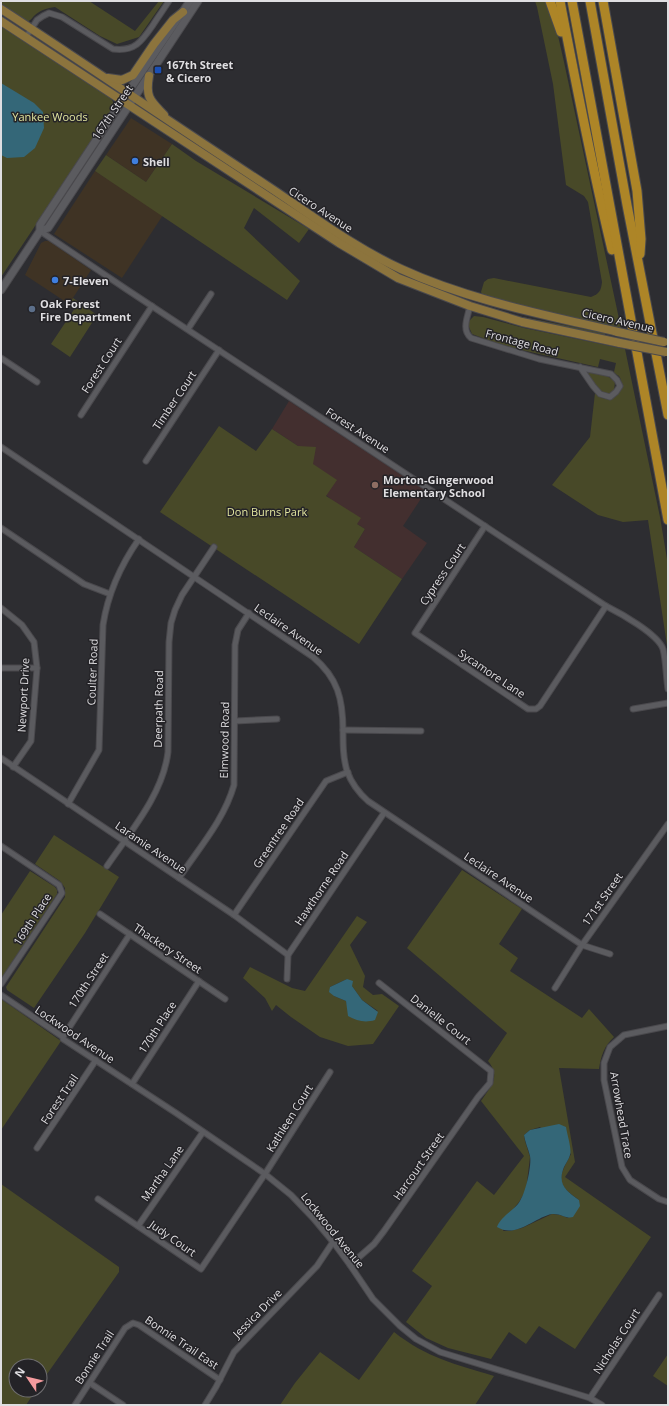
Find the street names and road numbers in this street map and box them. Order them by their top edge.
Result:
street label: 167th Street [88,82,136,142]
street label: Cicero Avenue [286,183,356,235]
street label: Cicero Avenue [581,304,655,336]
street label: Frontage Road [484,325,560,359]
street label: Forest Court [77,334,125,396]
street label: Timber Court [149,368,199,432]
street label: Forest Avenue [323,404,393,456]
street label: Cypress Court [416,540,468,608]
street label: Leclaire Avenue [252,600,326,658]
street label: Coulter Road [83,638,101,706]
street label: Sycamore Lane [455,645,529,701]
street label: Newport Drive [14,657,32,733]
street label: Deerpath Road [150,670,166,748]
street label: Elmwood Road [216,702,232,778]
street label: Greentree Road [249,795,307,871]
street label: Laramie Avenue [112,818,190,876]
street label: Hawthorne Road [291,848,351,928]
street label: Leclaire Avenue [461,848,537,906]
street label: 171st Street [578,869,626,929]
street label: 169th Place [10,890,54,948]
street label: Thackery Street [131,919,205,977]
street label: 170th Street [65,949,112,1011]
street label: Danielle Court [408,991,474,1047]
street label: 170th Place [135,998,179,1056]
street label: Lockwood Avenue [32,1002,118,1066]
street label: Arrowhead Trace [607,1070,637,1160]
street label: Forest Trail [37,1071,81,1127]
street label: Kathleen Court [262,1081,316,1155]
street label: Harcourt Street [389,1129,447,1203]
street label: Martha Lane [137,1142,187,1204]
street label: Lockwood Avenue [298,1189,368,1271]
street label: Judy Court [146,1216,199,1260]
street label: Jessica Drive [229,1285,285,1341]
street label: Nicholas Court [589,1305,643,1377]
street label: Bonnie Trail East [142,1312,222,1372]
street label: Bonnie Trail [71,1327,117,1387]

